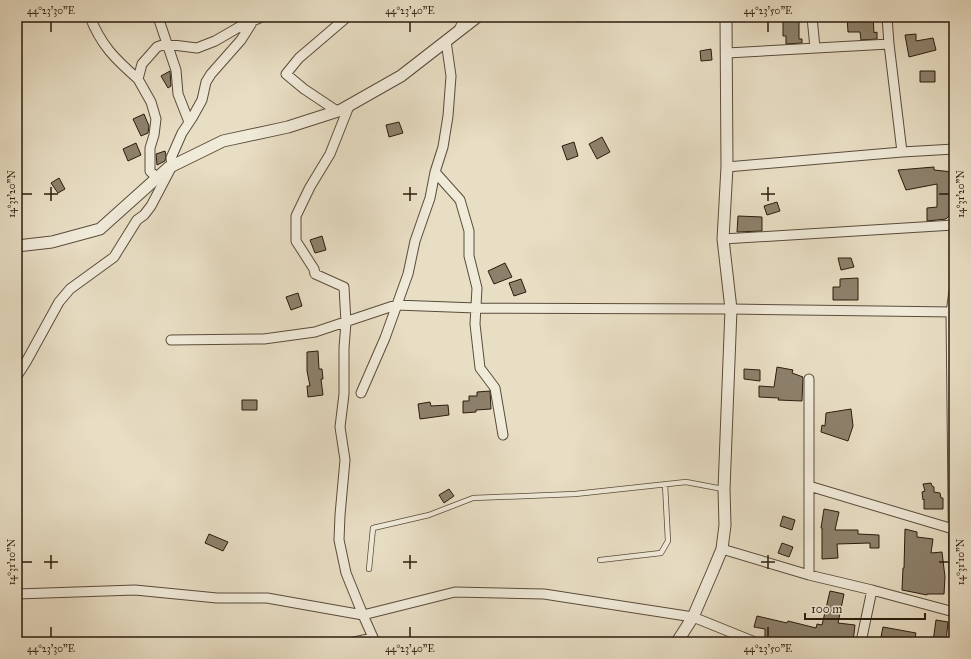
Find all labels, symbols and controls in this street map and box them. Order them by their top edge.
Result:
text: 44°23'30"E [27,5,75,17]
text: 44°23'40"E [385,5,435,17]
text: 44°23'50"E [744,5,792,17]
text: 14°31'20"N [6,170,18,218]
text: 14°31'20"N [955,170,967,218]
text: 14°31'10"N [6,538,18,585]
text: 14°31'10"N [955,538,967,585]
scale bar [805,595,925,621]
text: 100 m [811,602,842,616]
text: 44°23'30"E [27,643,75,655]
text: 44°23'40"E [385,643,435,655]
text: 44°23'50"E [744,643,792,655]

